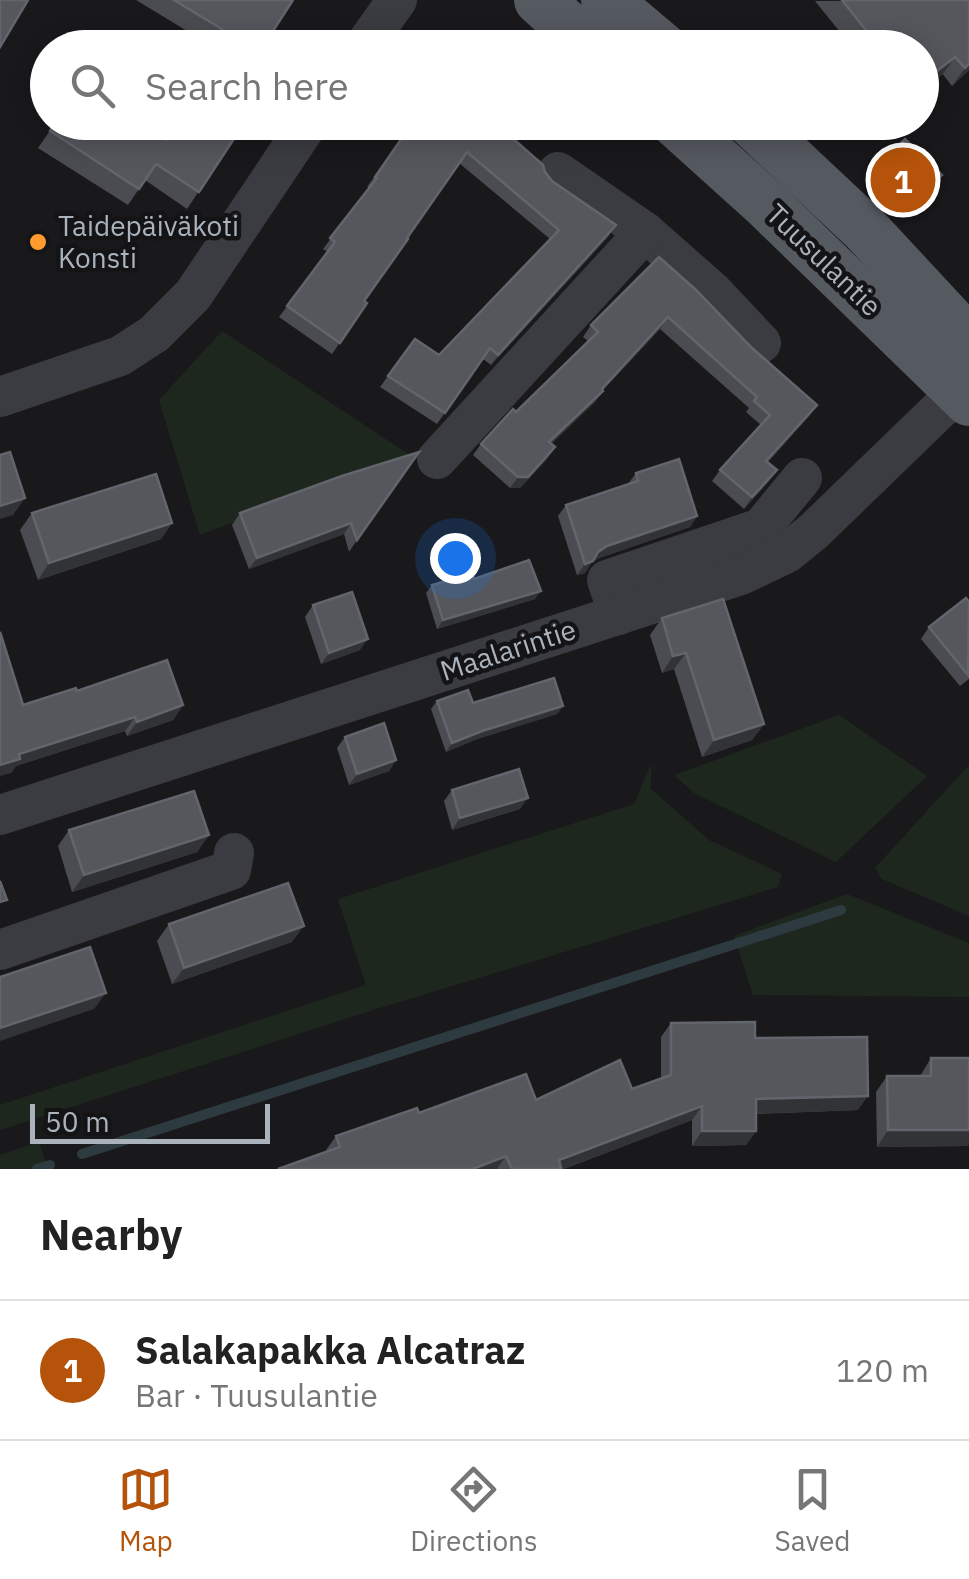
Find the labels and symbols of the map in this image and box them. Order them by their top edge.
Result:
pin: 1 [870,142,936,218]
street label: Tuusulantie [759,195,890,324]
place label: Taidepäiväkoti Konsti [58,207,239,276]
marker: Taidepäiväkoti Konsti [27,231,49,253]
your location [430,533,481,584]
street label: Maalarintie [435,610,580,689]
scale bar [30,1099,270,1144]

